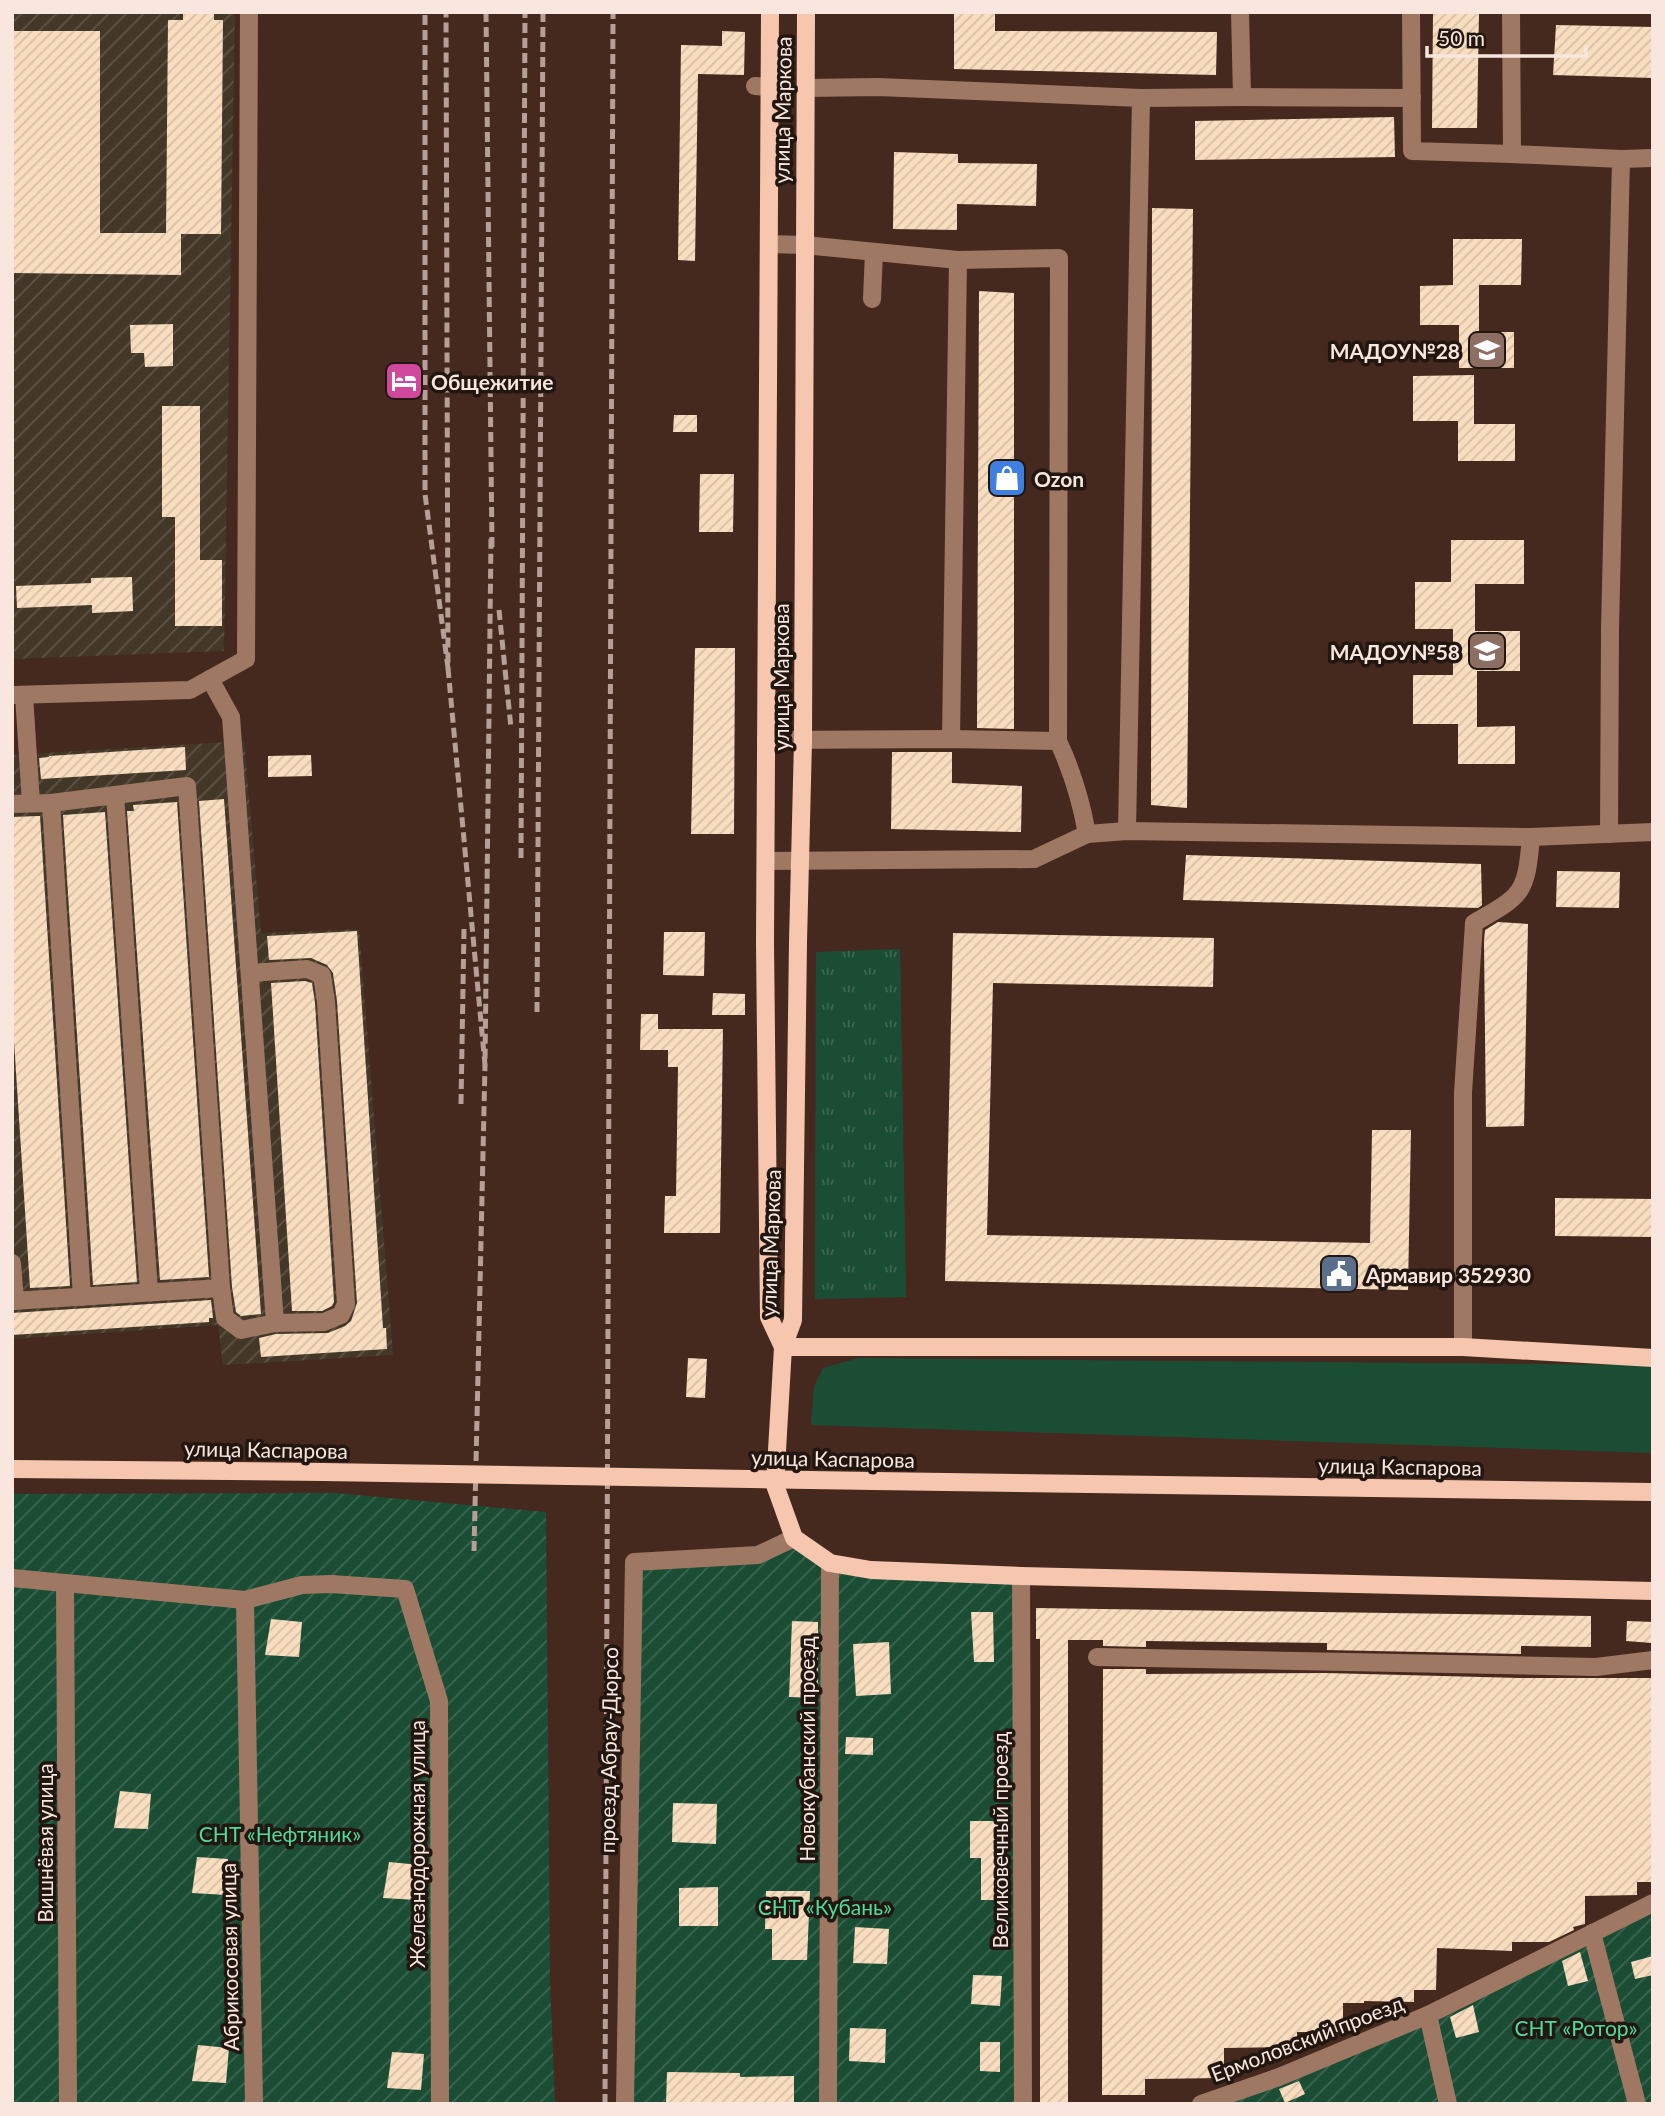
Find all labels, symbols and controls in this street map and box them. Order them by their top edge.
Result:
scale bar [1427,14,1586,58]
text: 50 m [1438,25,1485,50]
street label: улица Маркова [768,36,796,184]
school or university icon: МАДОУ№28 [1466,329,1508,371]
place label: МАДОУ№28 [1330,338,1460,363]
hotel icon: Общежитие [383,360,425,402]
place label: Общежитие [431,369,553,394]
shop icon: Ozon [986,457,1028,499]
place label: Ozon [1034,466,1084,491]
street label: улица Маркова [768,603,793,751]
school or university icon: МАДОУ№58 [1466,630,1508,672]
place label: МАДОУ№58 [1330,639,1460,664]
street label: улица Маркова [755,1169,785,1317]
public building icon: Армавир 352930 [1318,1253,1360,1295]
place label: Армавир 352930 [1365,1262,1531,1287]
street label: улица Каспарова [184,1435,348,1463]
street label: улица Каспарова [751,1444,915,1472]
street label: улица Каспарова [1318,1452,1482,1480]
street label: Новокубанский проезд [794,1636,819,1862]
street label: проезд Абрау-Дюрсо [594,1647,622,1853]
street label: Железнодорожная улица [404,1720,429,1968]
street label: Великовечный проезд [987,1732,1012,1948]
street label: Вишнёвая улица [32,1763,57,1923]
park label: СНТ «Нефтяник» [199,1821,361,1846]
street label: Абрикосовая улица [215,1863,243,2051]
park label: СНТ «Кубань» [758,1894,892,1919]
street label: Ермоловский проезд [1207,1990,1407,2086]
park label: СНТ «Ротор» [1514,2015,1638,2040]

